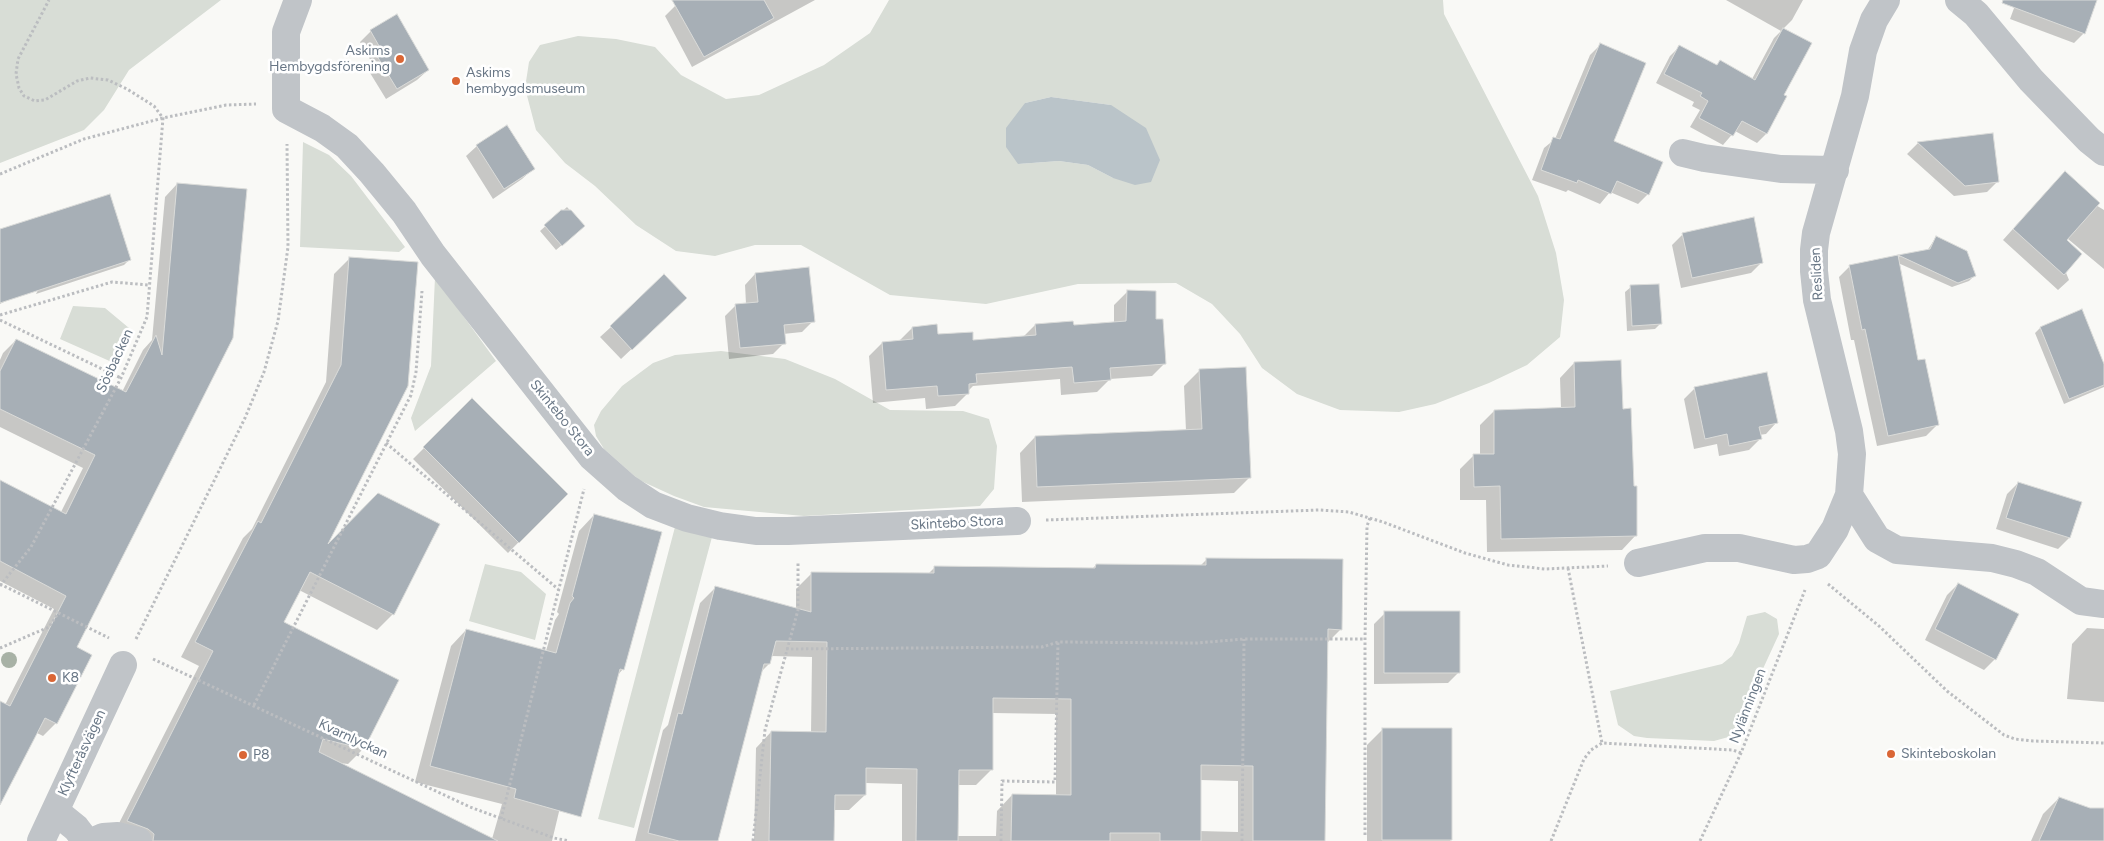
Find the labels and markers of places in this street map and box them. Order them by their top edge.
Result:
place label: Askims Hembygdsförening [269,43,390,75]
marker: Askims Hembygdsförening [394,53,406,65]
place label: Askims hembygdsmuseum [466,65,585,98]
marker: Askims hembygdsmuseum [450,75,462,87]
place label: K8 [62,670,79,686]
marker: K8 [46,672,58,684]
place label: Skinteboskolan [1901,746,1996,762]
place label: P8 [253,747,270,763]
marker: Skinteboskolan [1885,748,1897,760]
marker: P8 [237,749,249,761]

